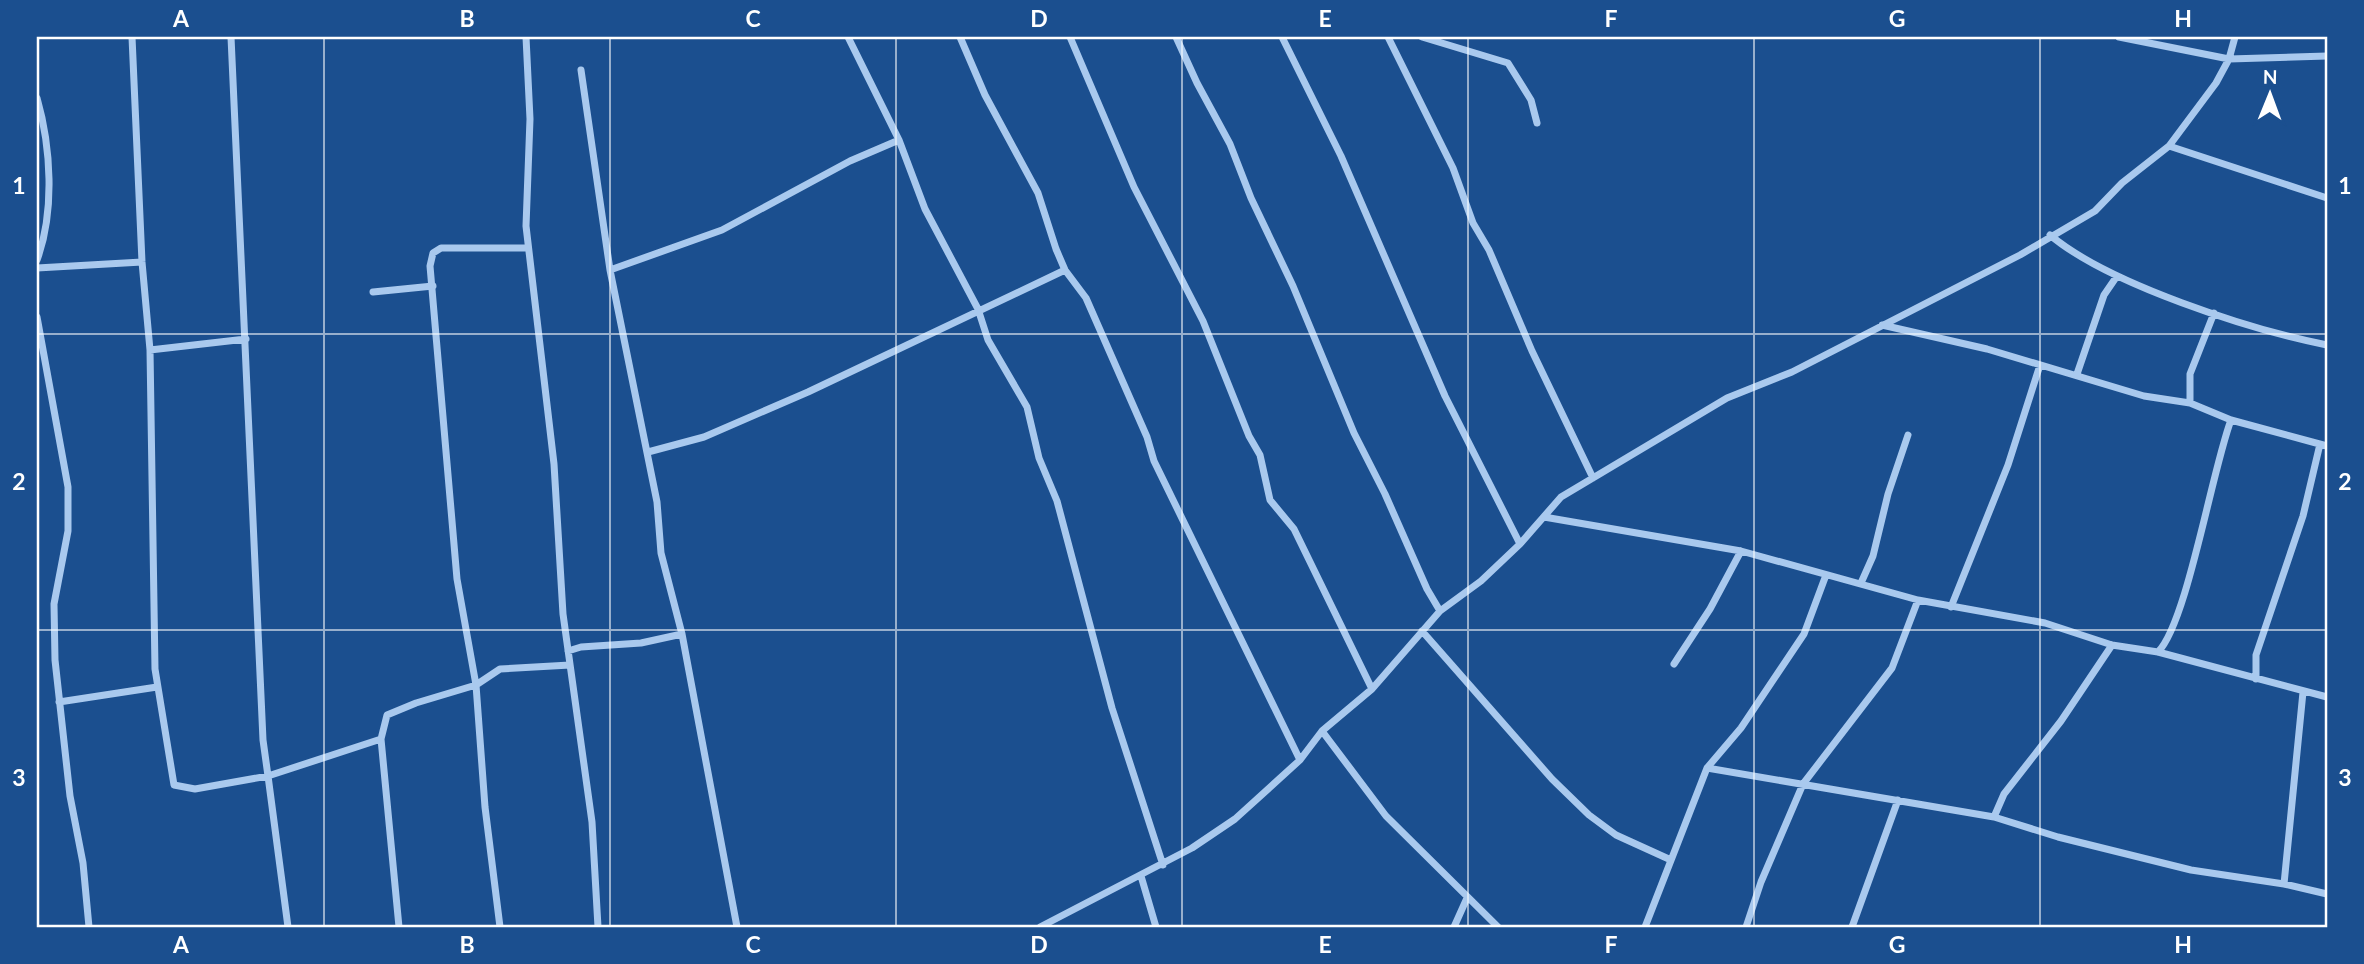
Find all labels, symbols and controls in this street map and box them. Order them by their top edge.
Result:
text: A [172,4,190,32]
text: B [459,4,475,32]
text: C [745,4,761,32]
text: D [1030,4,1048,32]
text: E [1318,4,1332,32]
text: F [1604,4,1618,32]
text: G [1889,4,1905,32]
text: H [2174,4,2192,32]
north arrow [2234,60,2304,130]
text: N [2263,65,2278,88]
text: 1 [12,171,26,199]
text: 1 [2338,171,2352,199]
text: 2 [12,467,26,495]
text: 2 [2338,467,2352,495]
text: 3 [12,763,26,791]
text: 3 [2338,763,2352,791]
text: A [172,930,190,958]
text: B [459,930,475,958]
text: C [745,930,761,958]
text: D [1030,930,1048,958]
text: E [1318,930,1332,958]
text: F [1604,930,1618,958]
text: G [1889,930,1905,958]
text: H [2174,930,2192,958]

